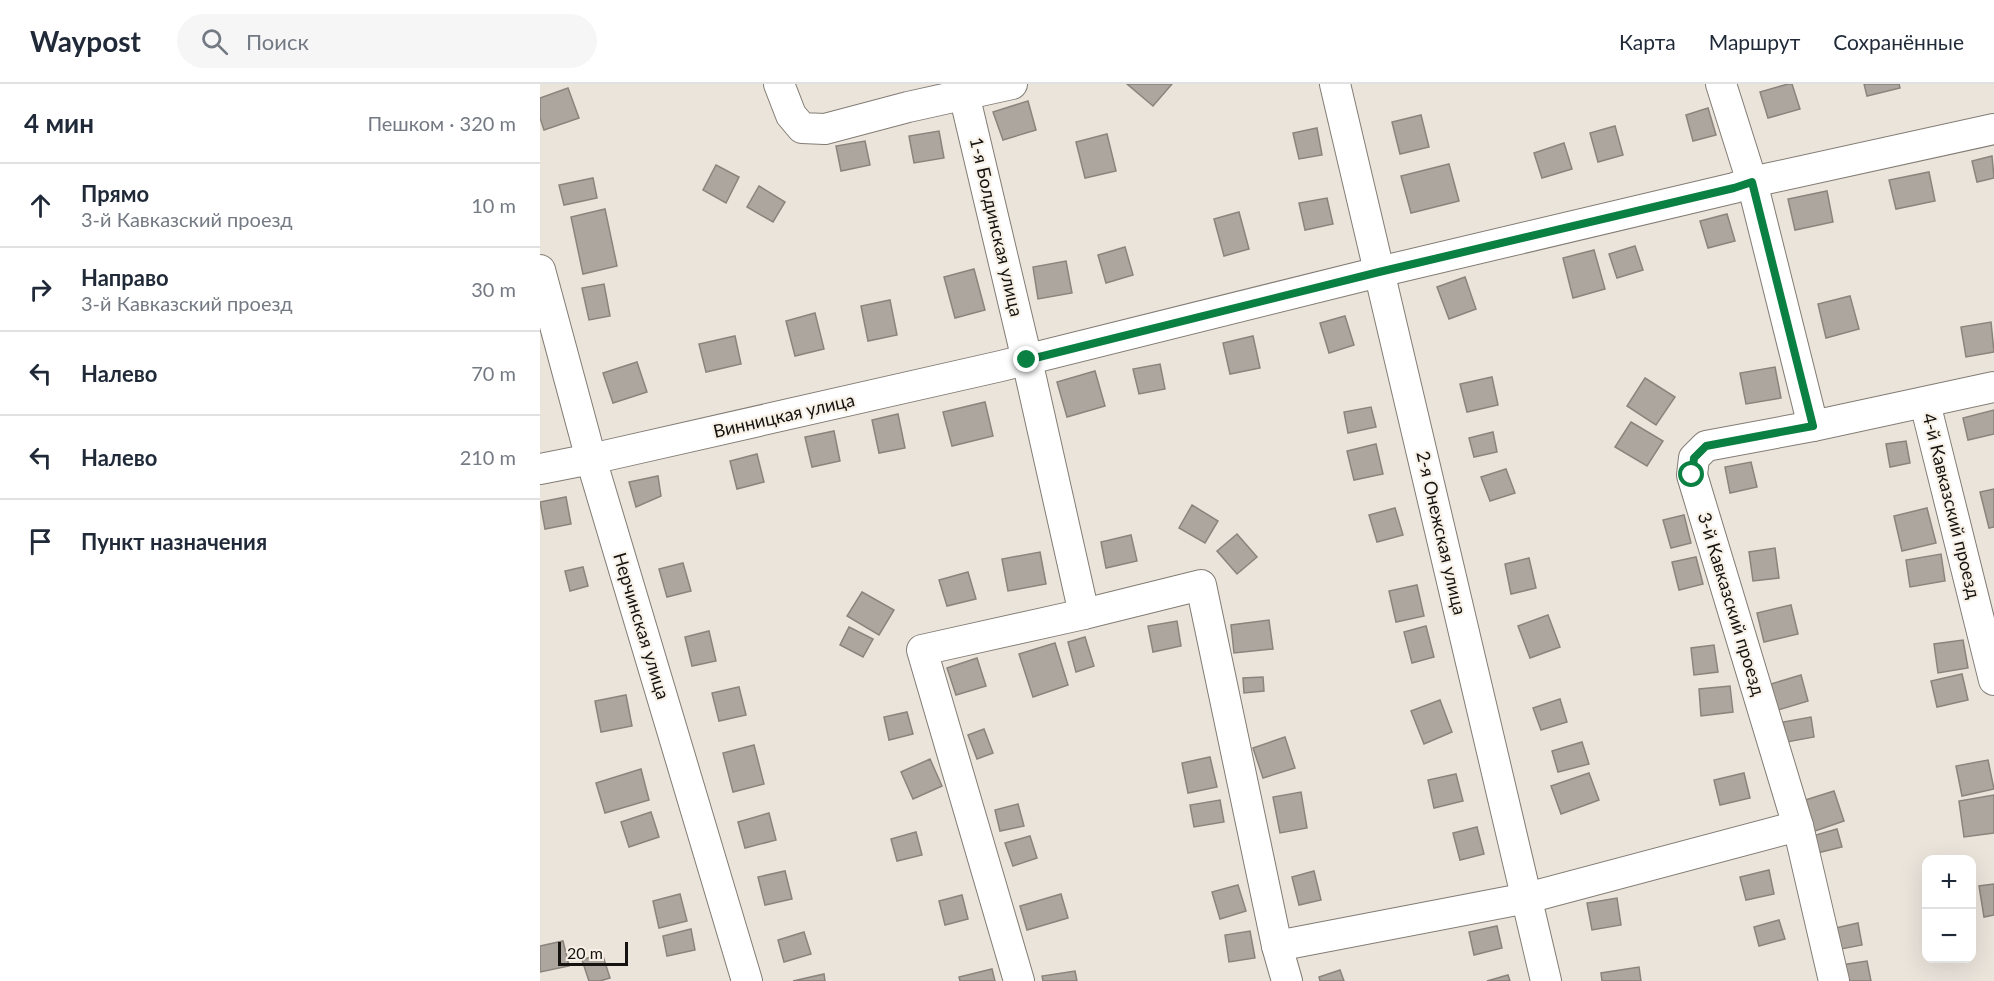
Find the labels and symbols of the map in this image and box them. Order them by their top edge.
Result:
street label: 1-я Болдинская улица [966,135,1028,319]
route end [1013,346,1039,372]
street label: Винницкая улица [711,388,857,442]
street label: 4-й Кавказский проезд [1918,411,1986,601]
street label: 2-я Онежская улица [1412,449,1472,617]
route start [1678,461,1704,487]
street label: 3-й Кавказский проезд [1694,509,1770,698]
street label: Нерчинская улица [609,550,675,702]
scale bar [558,939,628,966]

